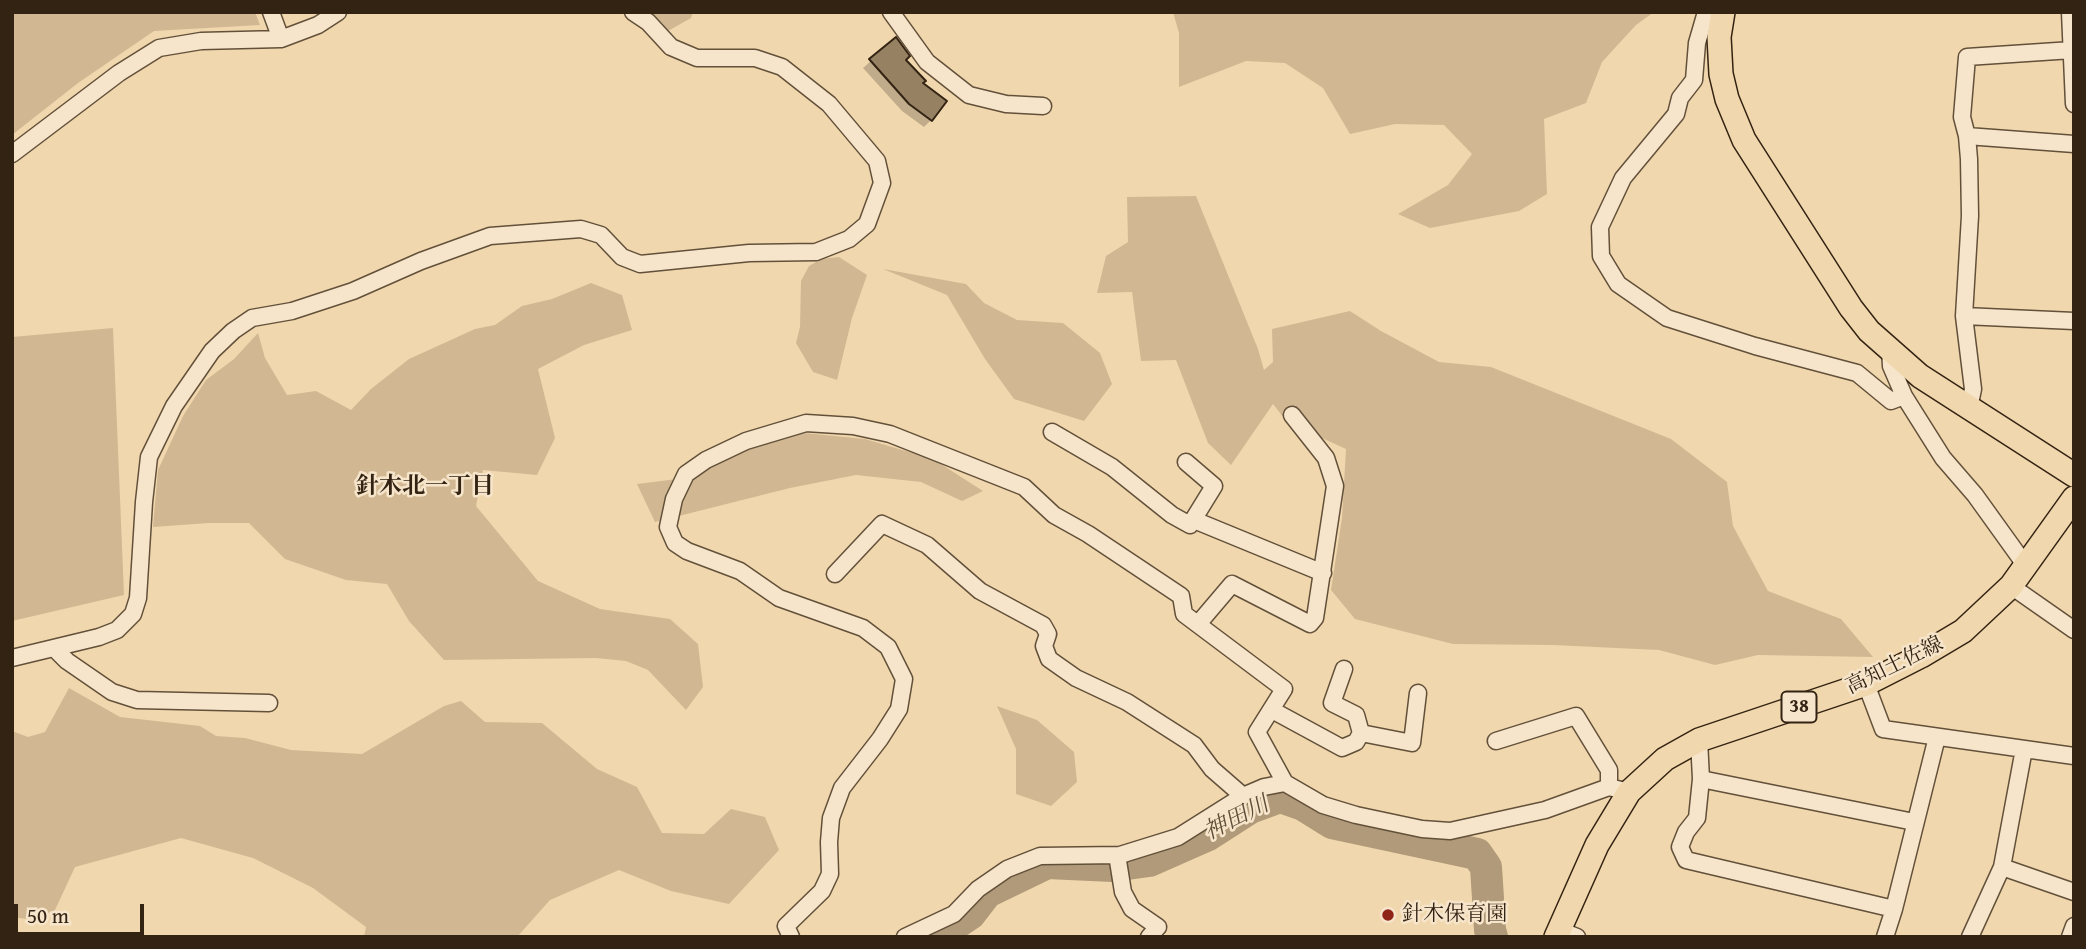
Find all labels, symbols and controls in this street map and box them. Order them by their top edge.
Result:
district label: 針木北一丁目 [356,473,494,501]
street label: 高知土佐線 [1842,632,1948,700]
road number: 38 [1782,692,1816,722]
water label: 神田川 [1200,791,1274,847]
scale bar [18,890,147,934]
text: 50 m [27,900,69,931]
place label: 針木保育園 [1402,902,1507,928]
marker: 針木保育園 [1380,907,1396,923]

